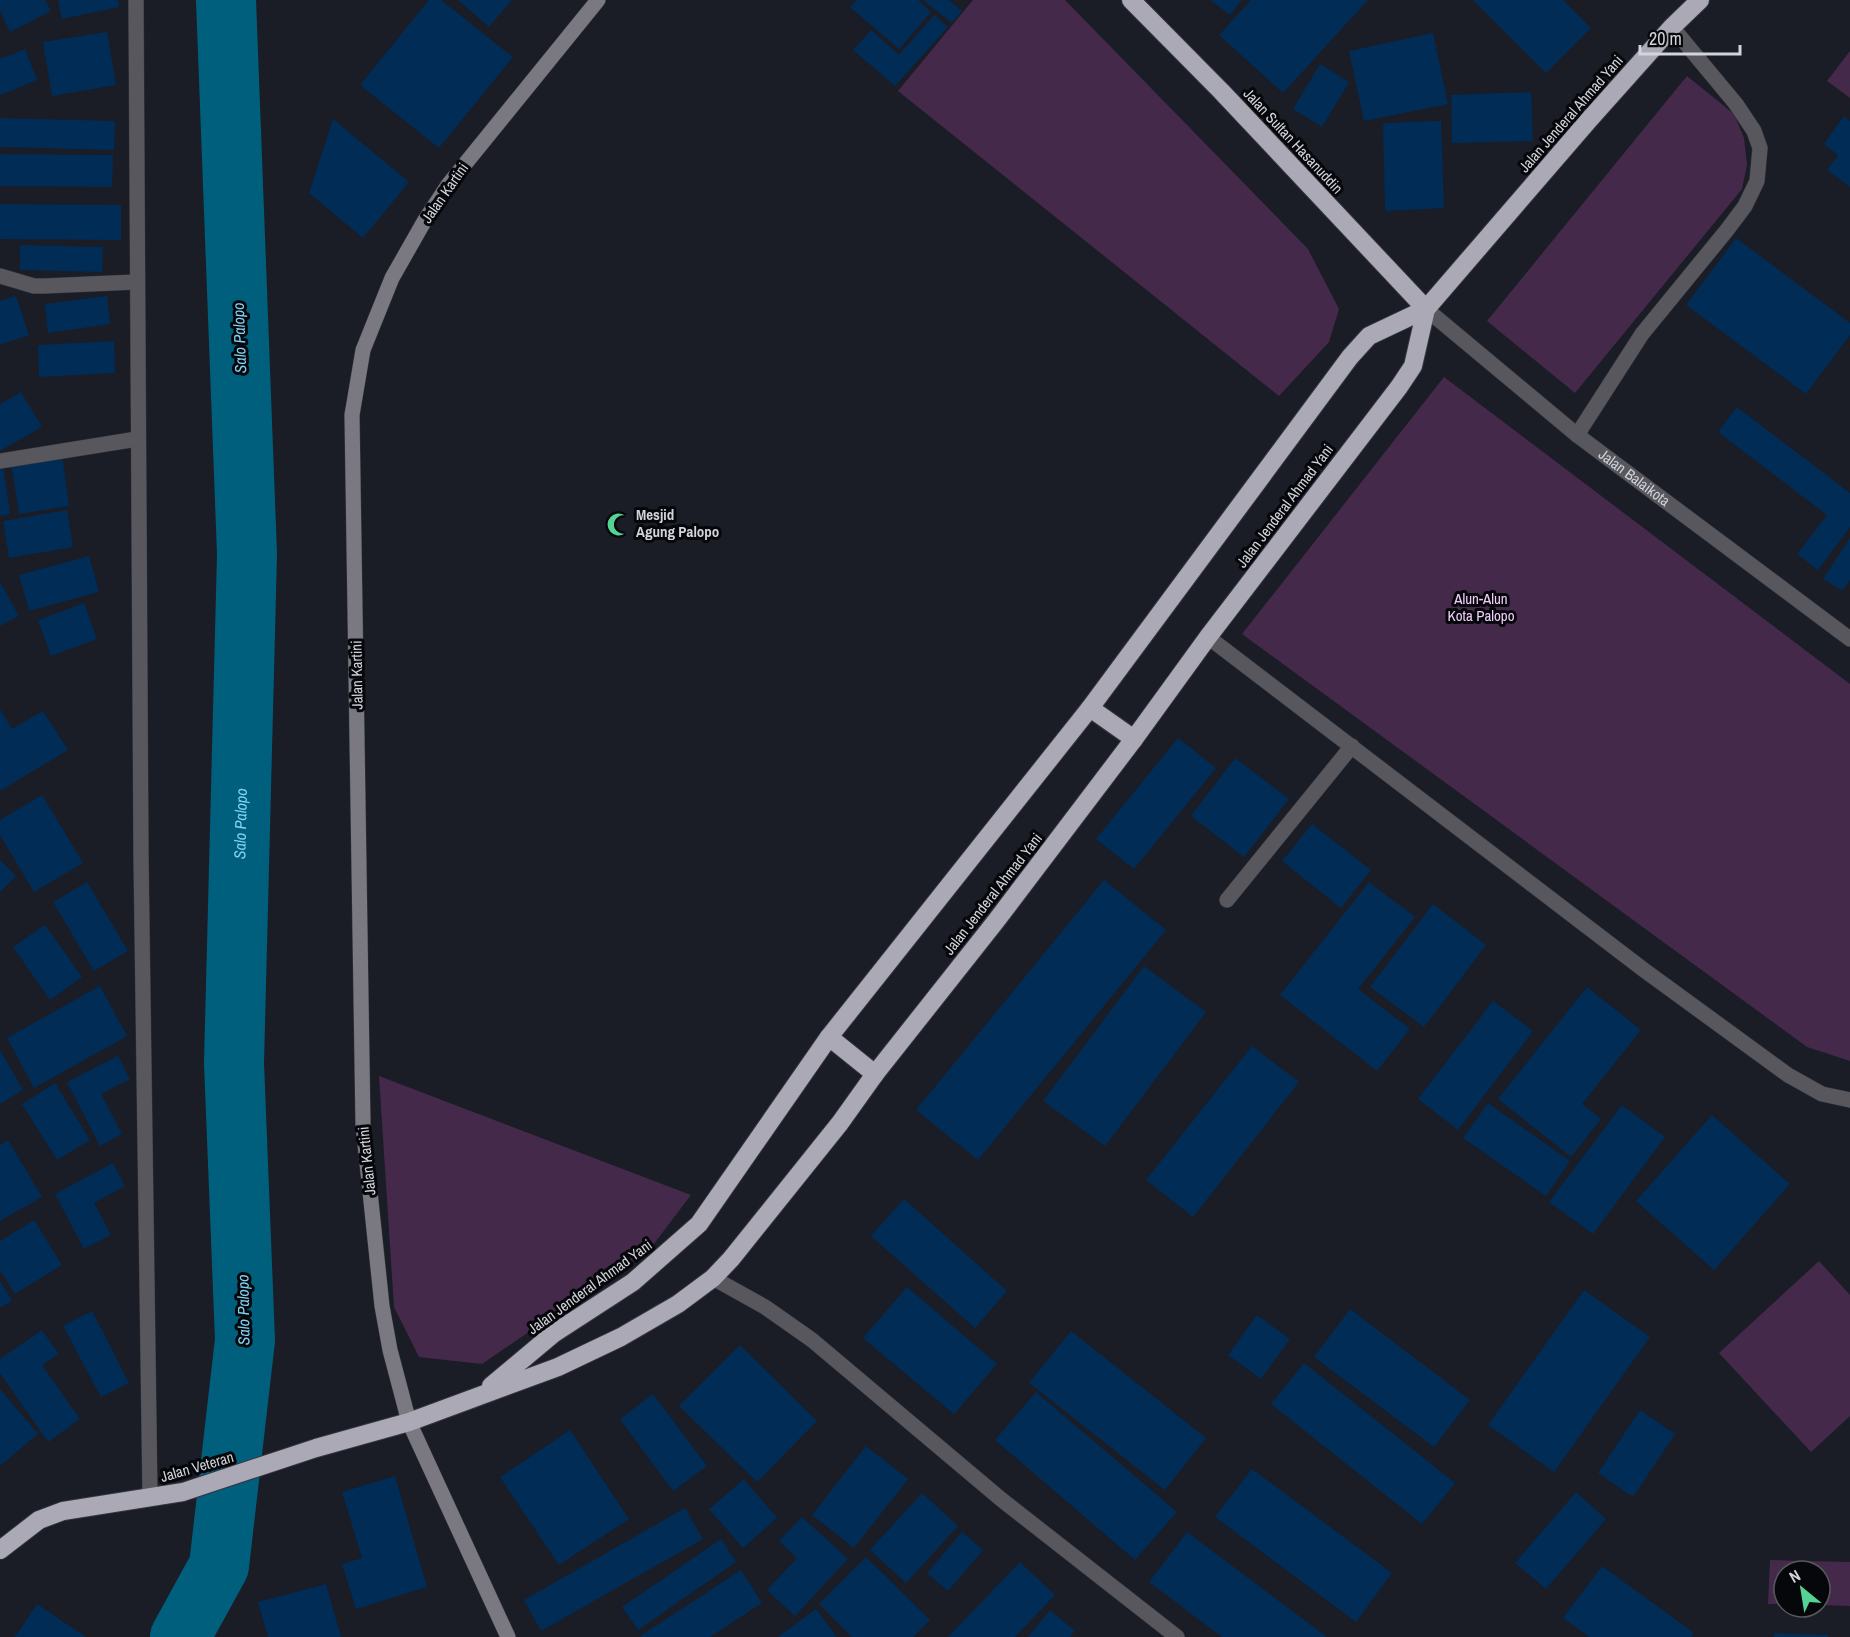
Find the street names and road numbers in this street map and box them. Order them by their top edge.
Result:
street label: Jalan Jenderal Ahmad Yani [1514,50,1628,177]
street label: Jalan Sultan Hasanuddin [1239,83,1348,198]
street label: Jalan Kartini [416,158,473,227]
street label: Jalan Jenderal Ahmad Yani [1231,440,1338,572]
street label: Jalan Balaikota [1594,444,1675,511]
street label: Jalan Kartini [345,640,368,710]
street label: Jalan Jenderal Ahmad Yani [938,828,1047,959]
street label: Jalan Kartini [352,1126,381,1196]
street label: Jalan Jenderal Ahmad Yani [523,1234,656,1339]
street label: Jalan Veteran [158,1446,236,1487]

